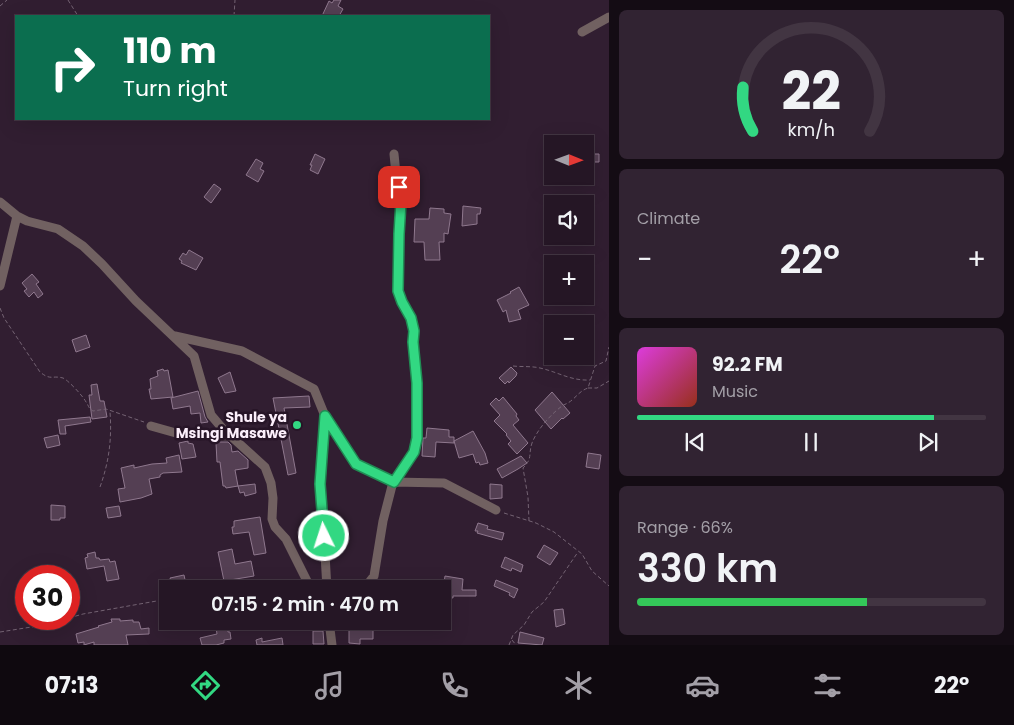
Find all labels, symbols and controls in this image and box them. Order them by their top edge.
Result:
text: 110 m [123,26,217,75]
icon: right [40,35,105,100]
text: 22 [782,55,841,128]
text: Turn right [123,73,228,104]
text: km/h [788,117,835,142]
north arrow [544,135,594,185]
map controls [544,135,594,365]
pin [378,166,420,208]
icon: arrive [385,173,413,201]
button: sound [544,195,594,245]
text: Climate [637,207,700,230]
text: 22° [779,233,840,286]
text: − [637,240,652,279]
text: + [967,240,986,279]
button: + [544,255,594,305]
button: − [544,315,594,365]
text: 92.2 FM [712,351,783,378]
text: Music [712,380,758,403]
place label: Shule ya Msingi Masawe [176,407,287,443]
marker: Shule ya Msingi Masawe [291,419,303,431]
icon: previous [681,428,709,456]
icon: pause [797,428,825,456]
icon: next [914,428,942,456]
position arrow [297,509,349,561]
text: Range · 66% [637,516,733,539]
text: 330 km [637,542,778,595]
speed limit sign: 30 [15,565,80,630]
text: 07:15 · 2 min · 470 m [211,591,399,618]
icon: directions [188,668,223,703]
icon: music [312,668,347,703]
icon: phone [437,668,472,703]
icon: climate [561,668,596,703]
icon: car [685,668,720,703]
icon: filters [810,668,845,703]
text: 07:13 [45,670,99,701]
text: 22° [934,670,969,701]

